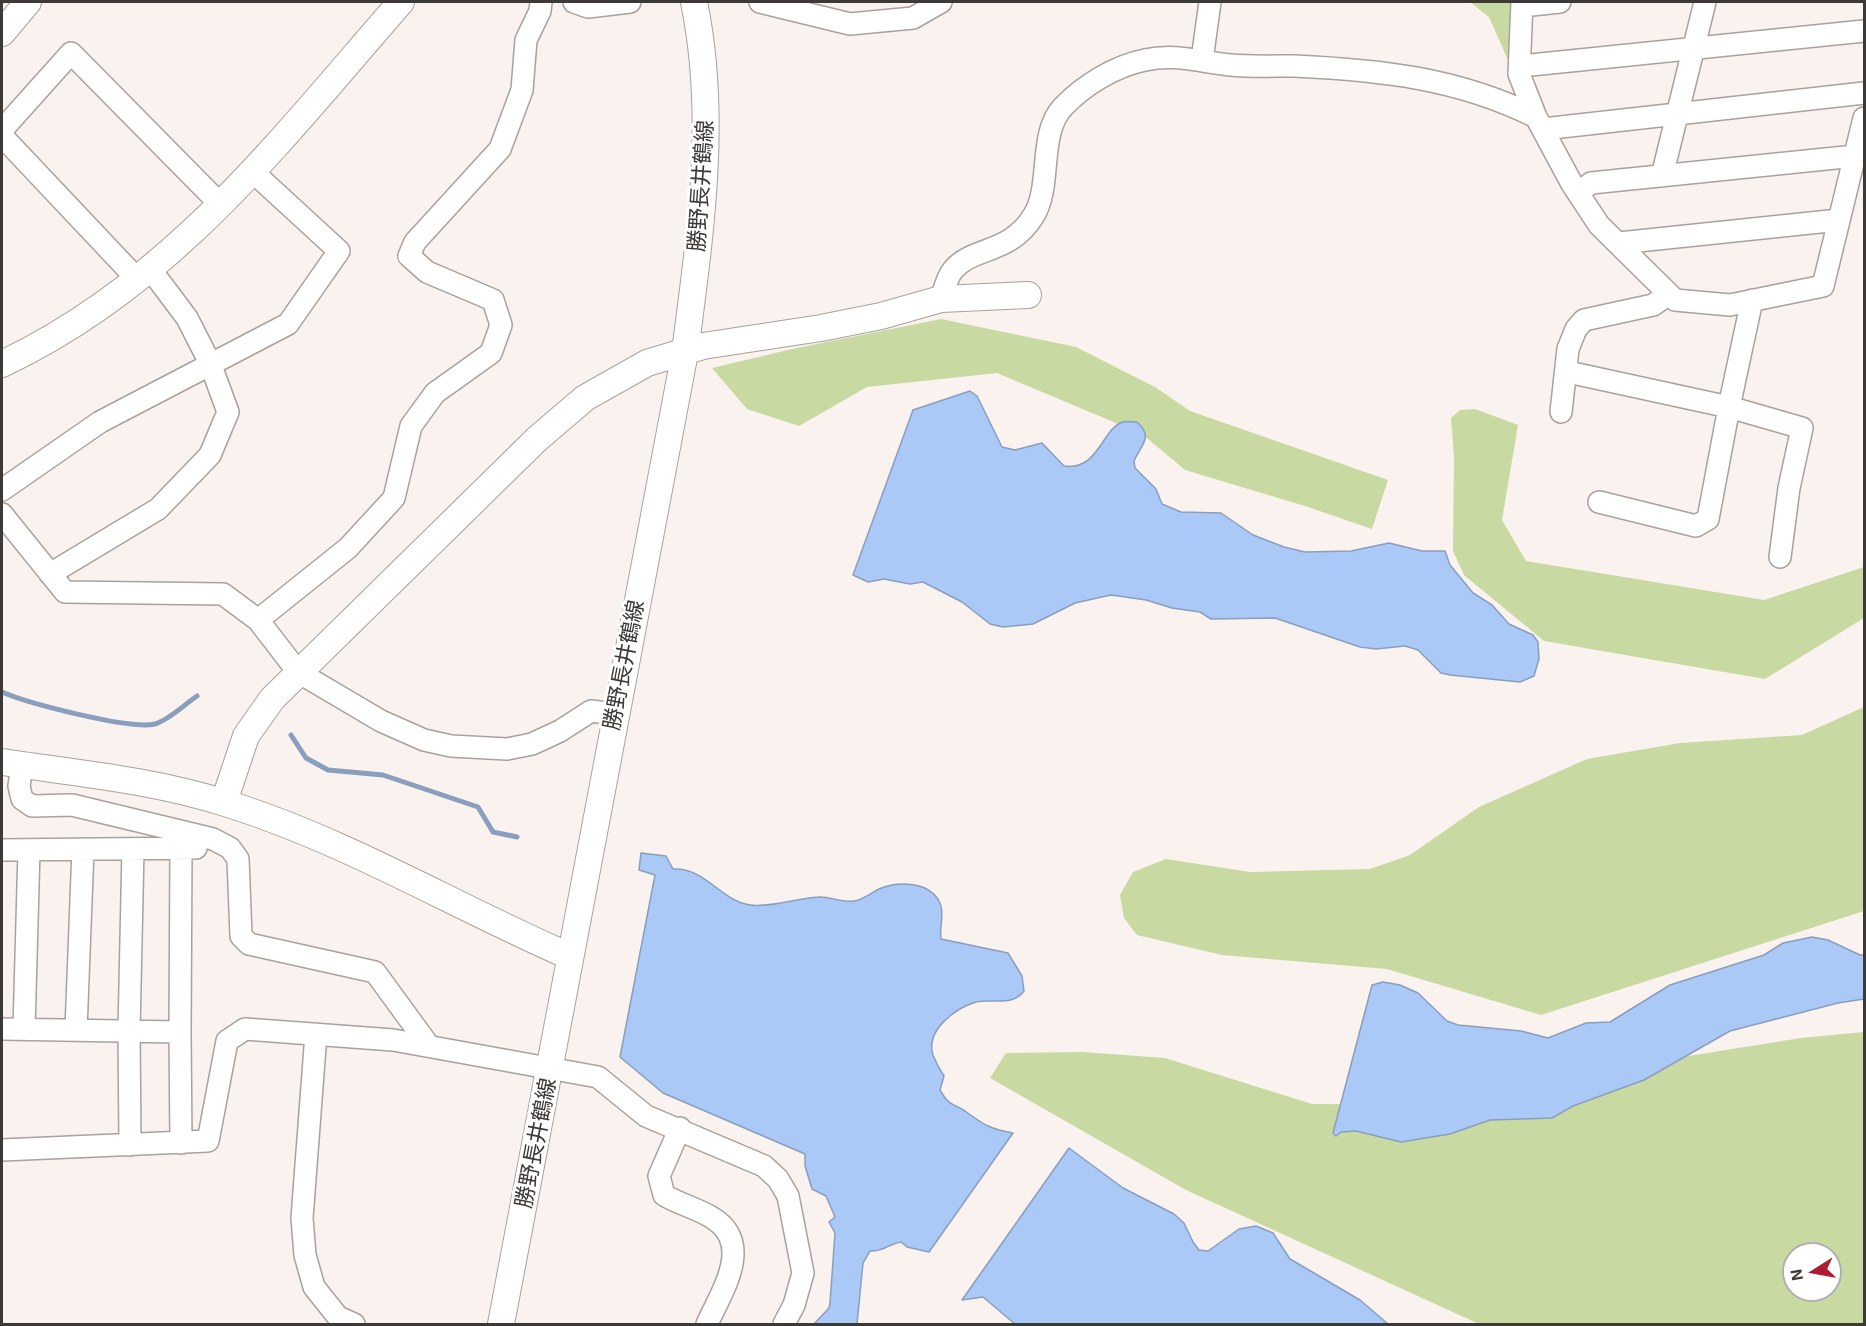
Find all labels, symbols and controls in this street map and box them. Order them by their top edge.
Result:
street label: 勝野長井鶴線 [683,119,719,253]
street label: 勝野長井鶴線 [598,598,650,732]
street label: 勝野長井鶴線 [510,1076,562,1210]
north arrow [1782,1242,1842,1302]
text: N [1785,1268,1806,1283]

